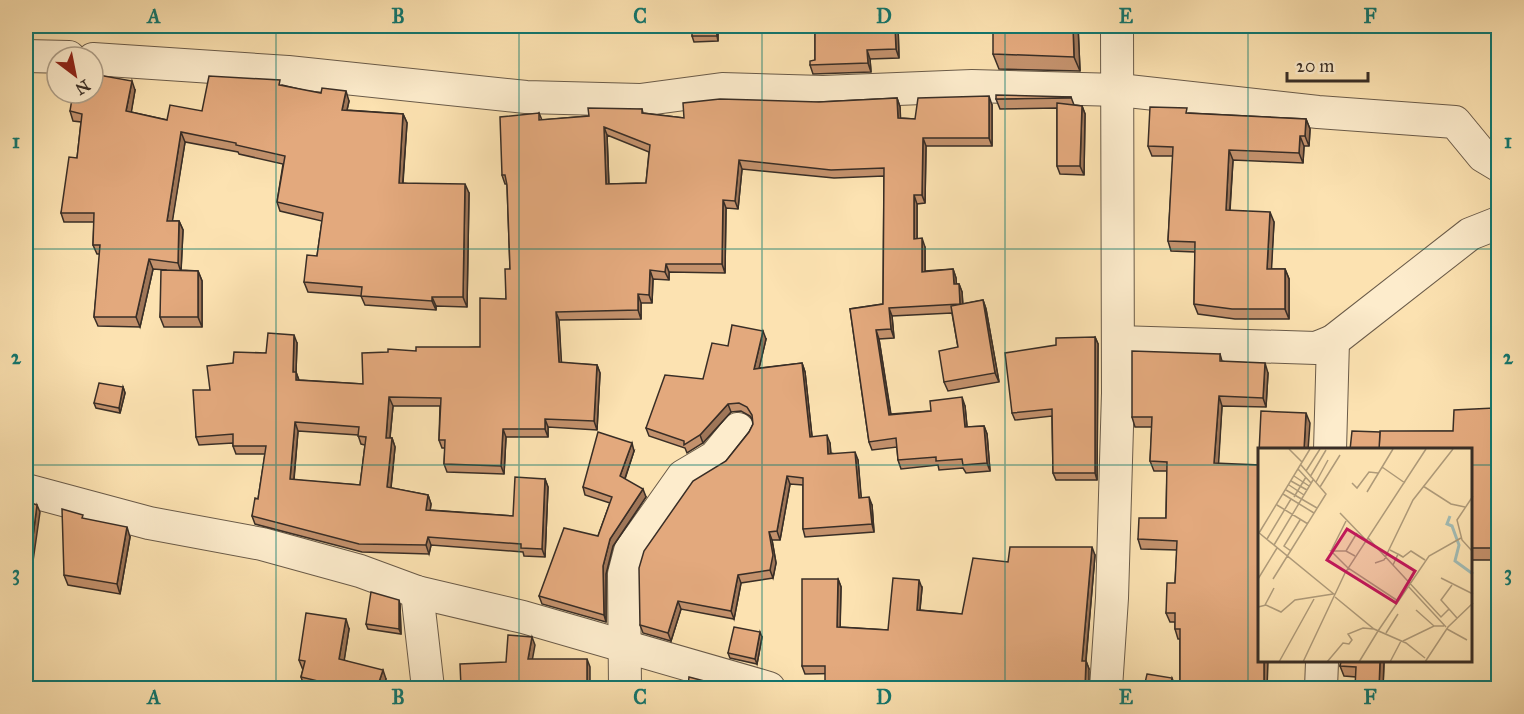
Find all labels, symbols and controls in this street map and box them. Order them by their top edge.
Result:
text: A [145,4,161,28]
text: B [391,4,405,28]
text: C [633,4,647,28]
text: D [876,4,892,28]
text: E [1119,4,1134,28]
text: F [1363,4,1377,28]
north arrow [45,45,105,105]
scale bar [1287,45,1368,83]
text: 20 m [1296,55,1334,77]
text: N [72,76,93,99]
text: 1 [12,129,20,153]
text: 1 [1504,129,1512,153]
text: 2 [11,345,22,369]
text: 2 [1503,345,1514,369]
inset map [1258,448,1473,663]
text: 3 [12,561,20,586]
text: 3 [1504,561,1512,586]
text: A [145,685,161,709]
text: B [391,685,405,709]
text: C [633,685,647,709]
text: D [876,685,892,709]
text: E [1119,685,1134,709]
text: F [1363,685,1377,709]

